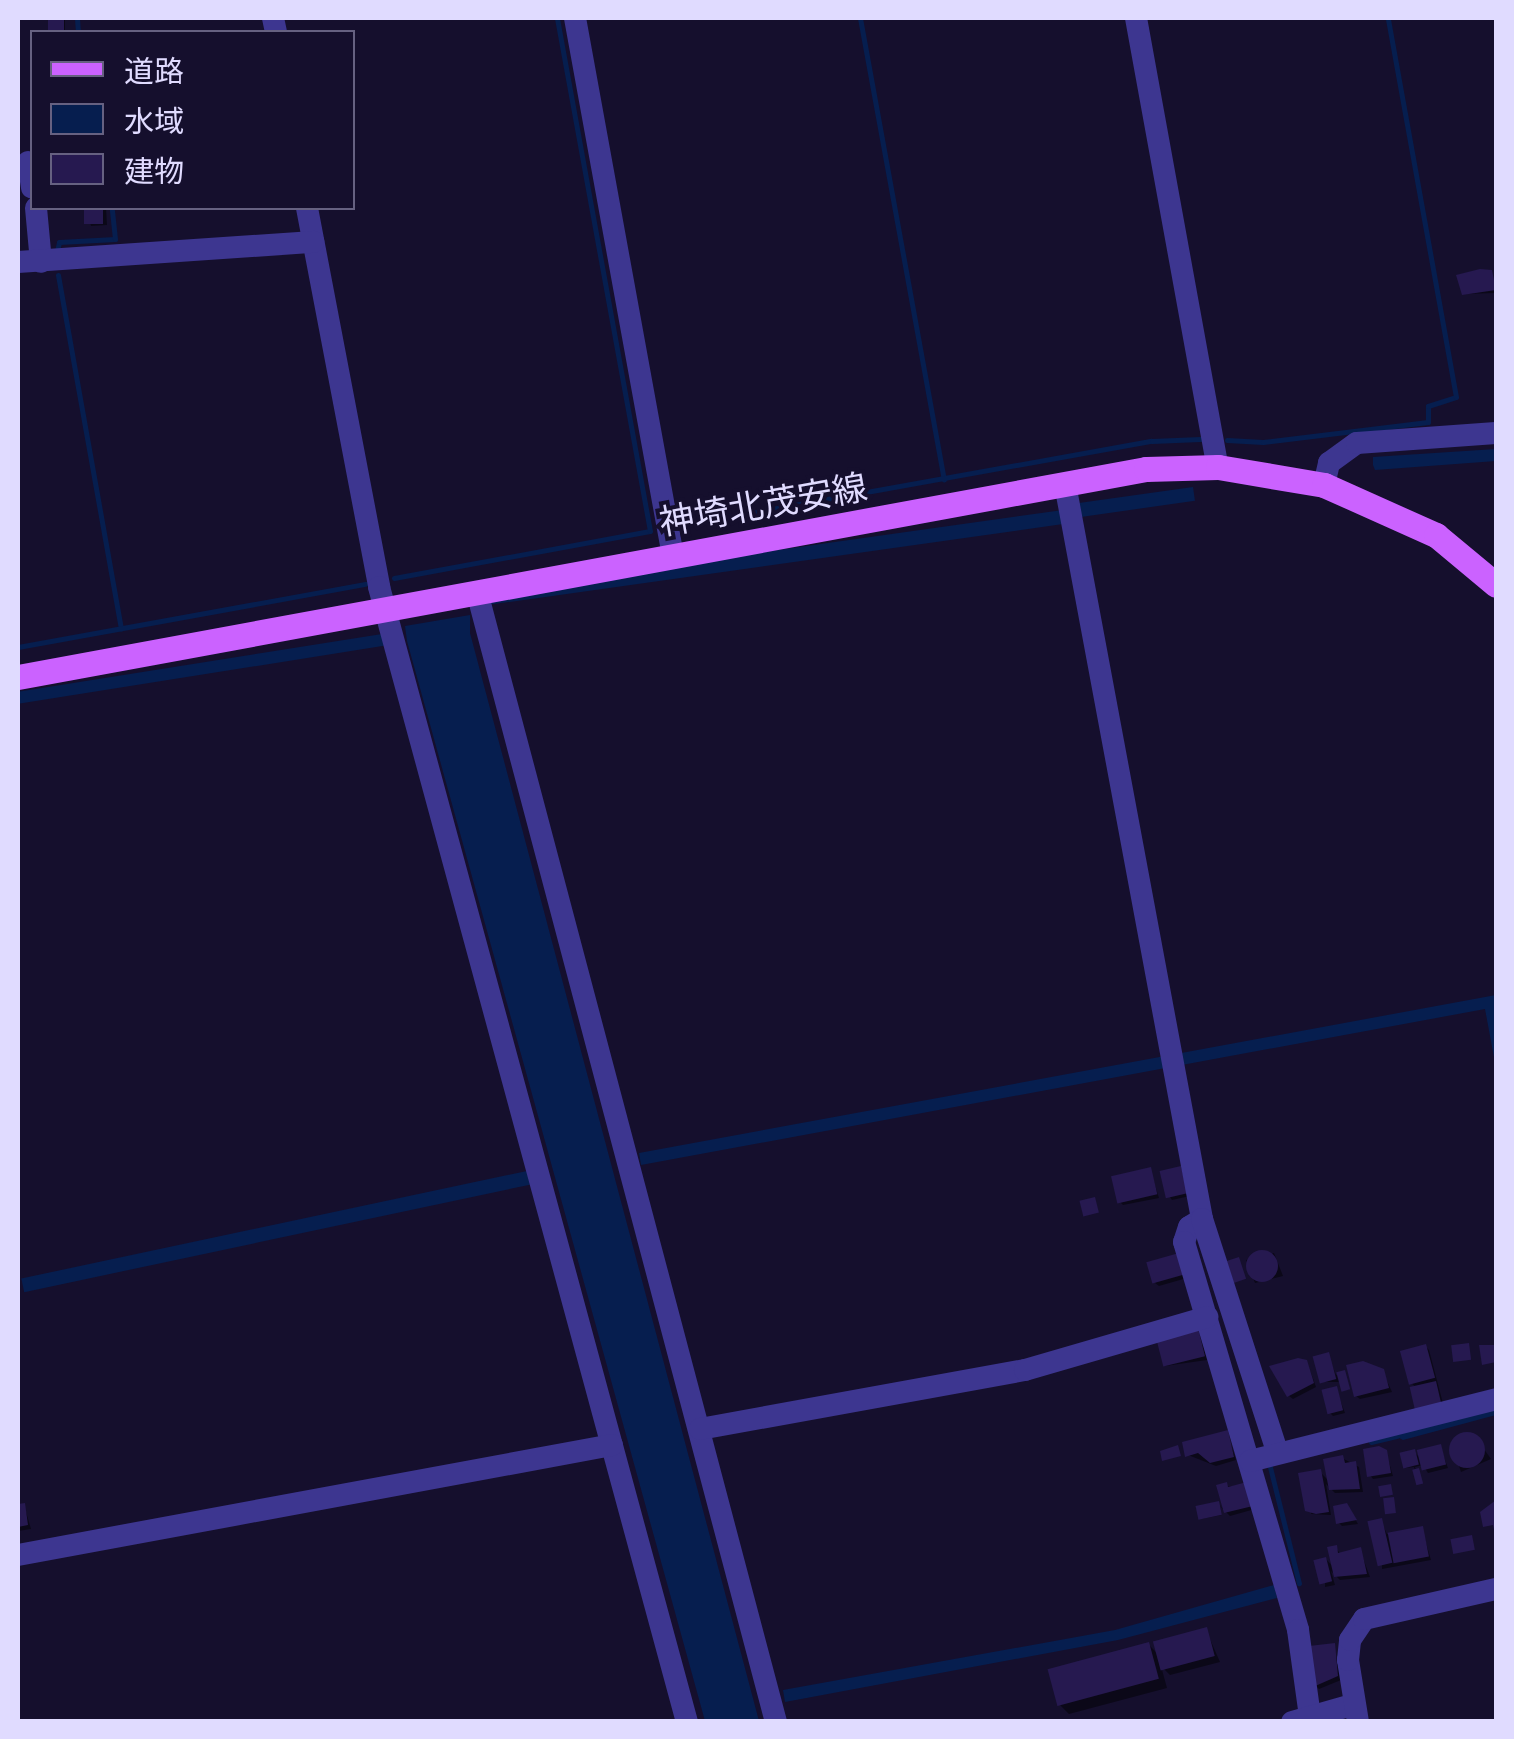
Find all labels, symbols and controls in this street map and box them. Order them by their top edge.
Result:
legend [30,30,355,210]
text: 道路 [124,53,184,89]
text: 水域 [124,103,184,139]
text: 建物 [124,153,184,189]
street label: 神埼北茂安線 [656,465,870,543]

